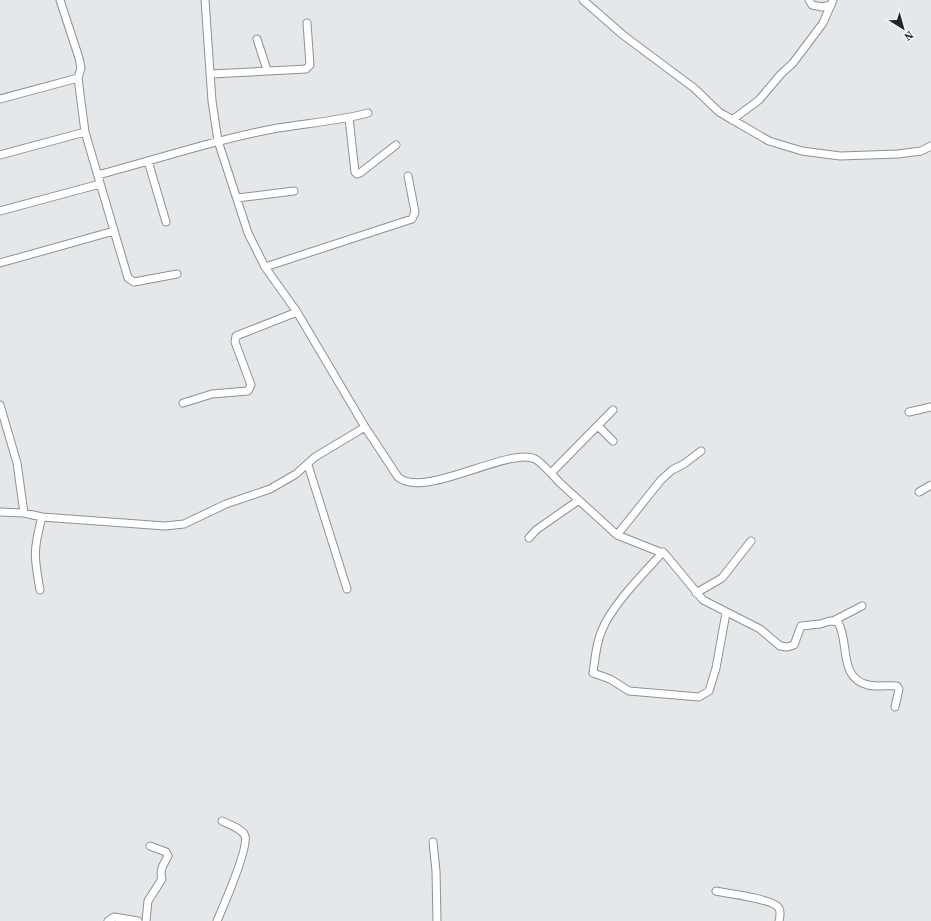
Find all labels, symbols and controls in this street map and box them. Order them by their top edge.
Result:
north arrow [883,8,923,48]
text: N [901,27,916,44]

